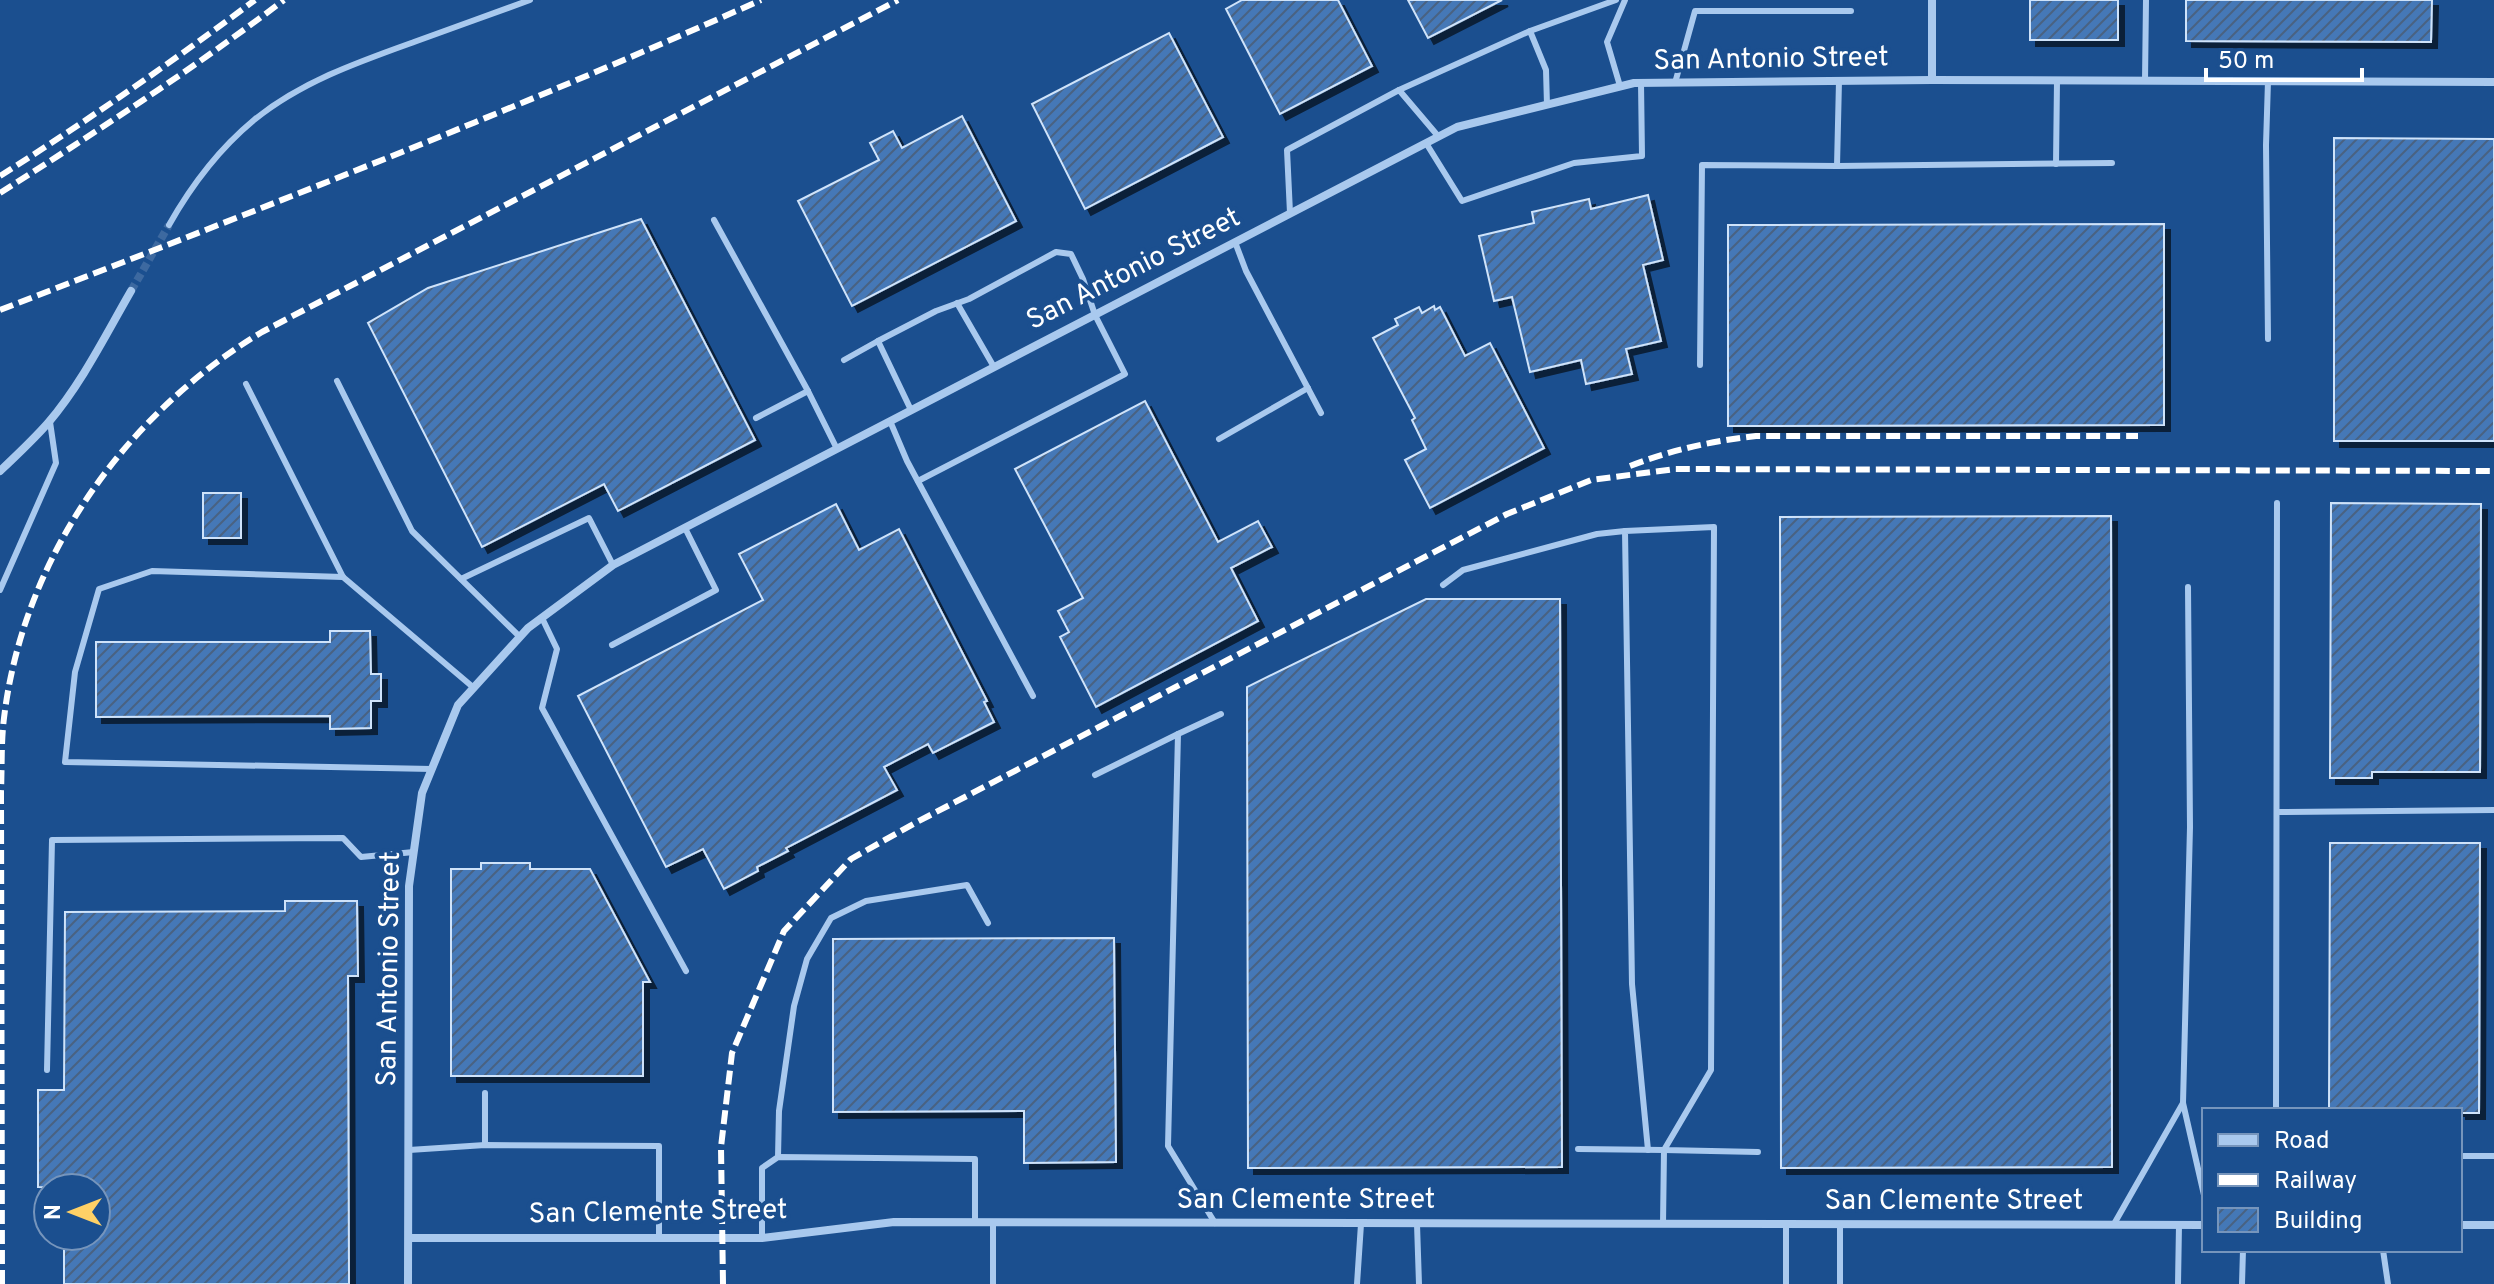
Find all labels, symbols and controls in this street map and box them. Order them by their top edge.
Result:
scale bar [2206,32,2362,82]
street label: San Antonio Street [1653,40,1889,80]
text: 50 m [2218,47,2274,77]
street label: San Antonio Street [1021,201,1247,339]
street label: San Antonio Street [370,851,410,1087]
legend [2202,1108,2462,1252]
text: Road [2274,1127,2330,1157]
text: Railway [2274,1167,2357,1197]
north arrow [32,1172,112,1252]
street label: San Clemente Street [1177,1183,1435,1219]
street label: San Clemente Street [1825,1184,2083,1220]
street label: San Clemente Street [528,1193,788,1233]
text: N [41,1204,68,1220]
text: Building [2274,1207,2363,1237]

